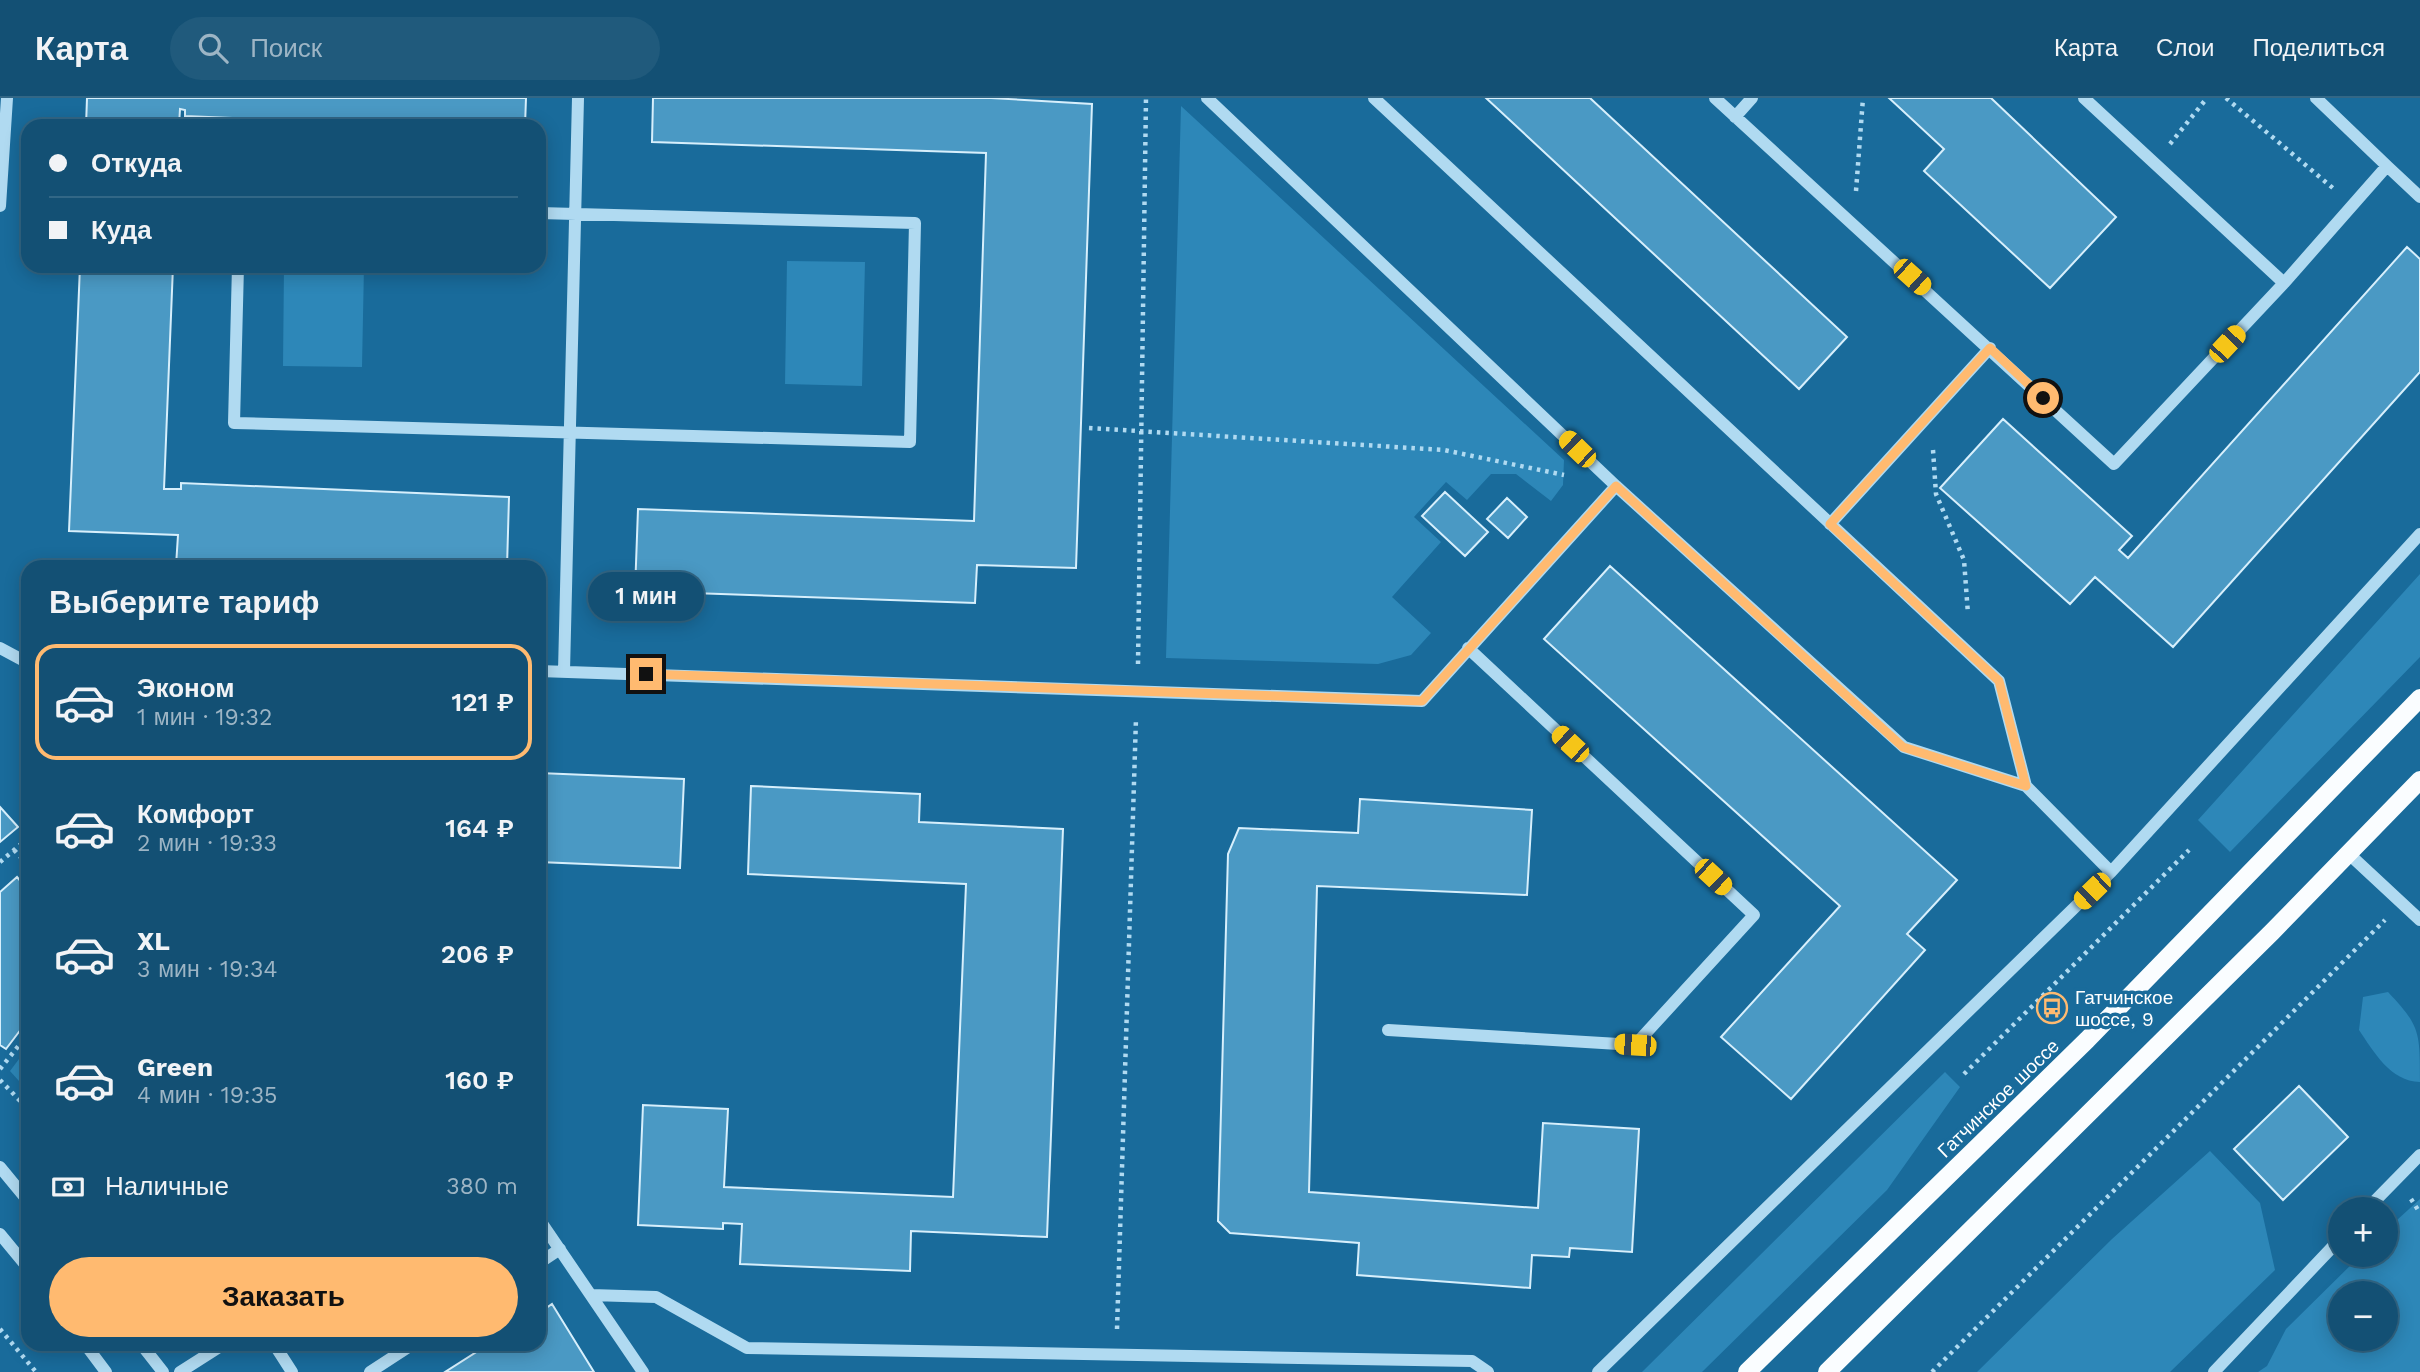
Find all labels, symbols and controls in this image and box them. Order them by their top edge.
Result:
search box [170,17,660,80]
text: Карта [35,29,128,68]
icon: search [194,29,232,67]
text: Поиск [250,33,322,63]
text: Карта [2054,34,2118,62]
text: Слои [2156,34,2214,62]
text: Поделиться [2252,34,2385,62]
text: Откуда [91,148,182,178]
text: Куда [91,215,152,245]
car [1890,255,1935,299]
car [2205,321,2250,367]
route start [2027,382,2059,414]
car [1555,427,1600,471]
callout: 1 мин [588,573,704,622]
text: Выберите тариф [49,583,320,621]
text: 1 мин [615,583,677,610]
route end [630,658,662,690]
icon: car [53,671,116,734]
text: Эконом [137,673,235,703]
text: 121 ₽ [452,687,514,717]
text: 1 мин · 19:32 [137,704,272,731]
car [1548,722,1593,766]
icon: car [53,797,116,860]
text: Комфорт [137,799,254,829]
text: 164 ₽ [445,813,514,843]
text: 2 мин · 19:33 [137,830,277,857]
car [1691,855,1736,899]
car [2070,869,2115,913]
icon: car [53,923,116,986]
text: XL [137,926,170,956]
text: 206 ₽ [441,939,514,969]
text: 3 мин · 19:34 [137,956,277,983]
place label: Гатчинское шоссе, 9 [2075,986,2173,1031]
bus stop icon: Гатчинское шоссе, 9 [2035,991,2069,1025]
car [1614,1033,1657,1057]
street label: Гатчинское шоссе [1933,1034,2064,1162]
icon: car [53,1049,116,1112]
text: Green [137,1052,213,1082]
text: 160 ₽ [445,1065,514,1095]
text: 4 мин · 19:35 [137,1082,277,1109]
icon: cash [49,1168,87,1206]
text: Наличные [105,1171,229,1201]
text: 380 m [446,1173,518,1200]
map controls [2328,1197,2398,1351]
button: + [2328,1197,2398,1267]
button: Заказать [49,1257,518,1337]
button: − [2328,1281,2398,1351]

